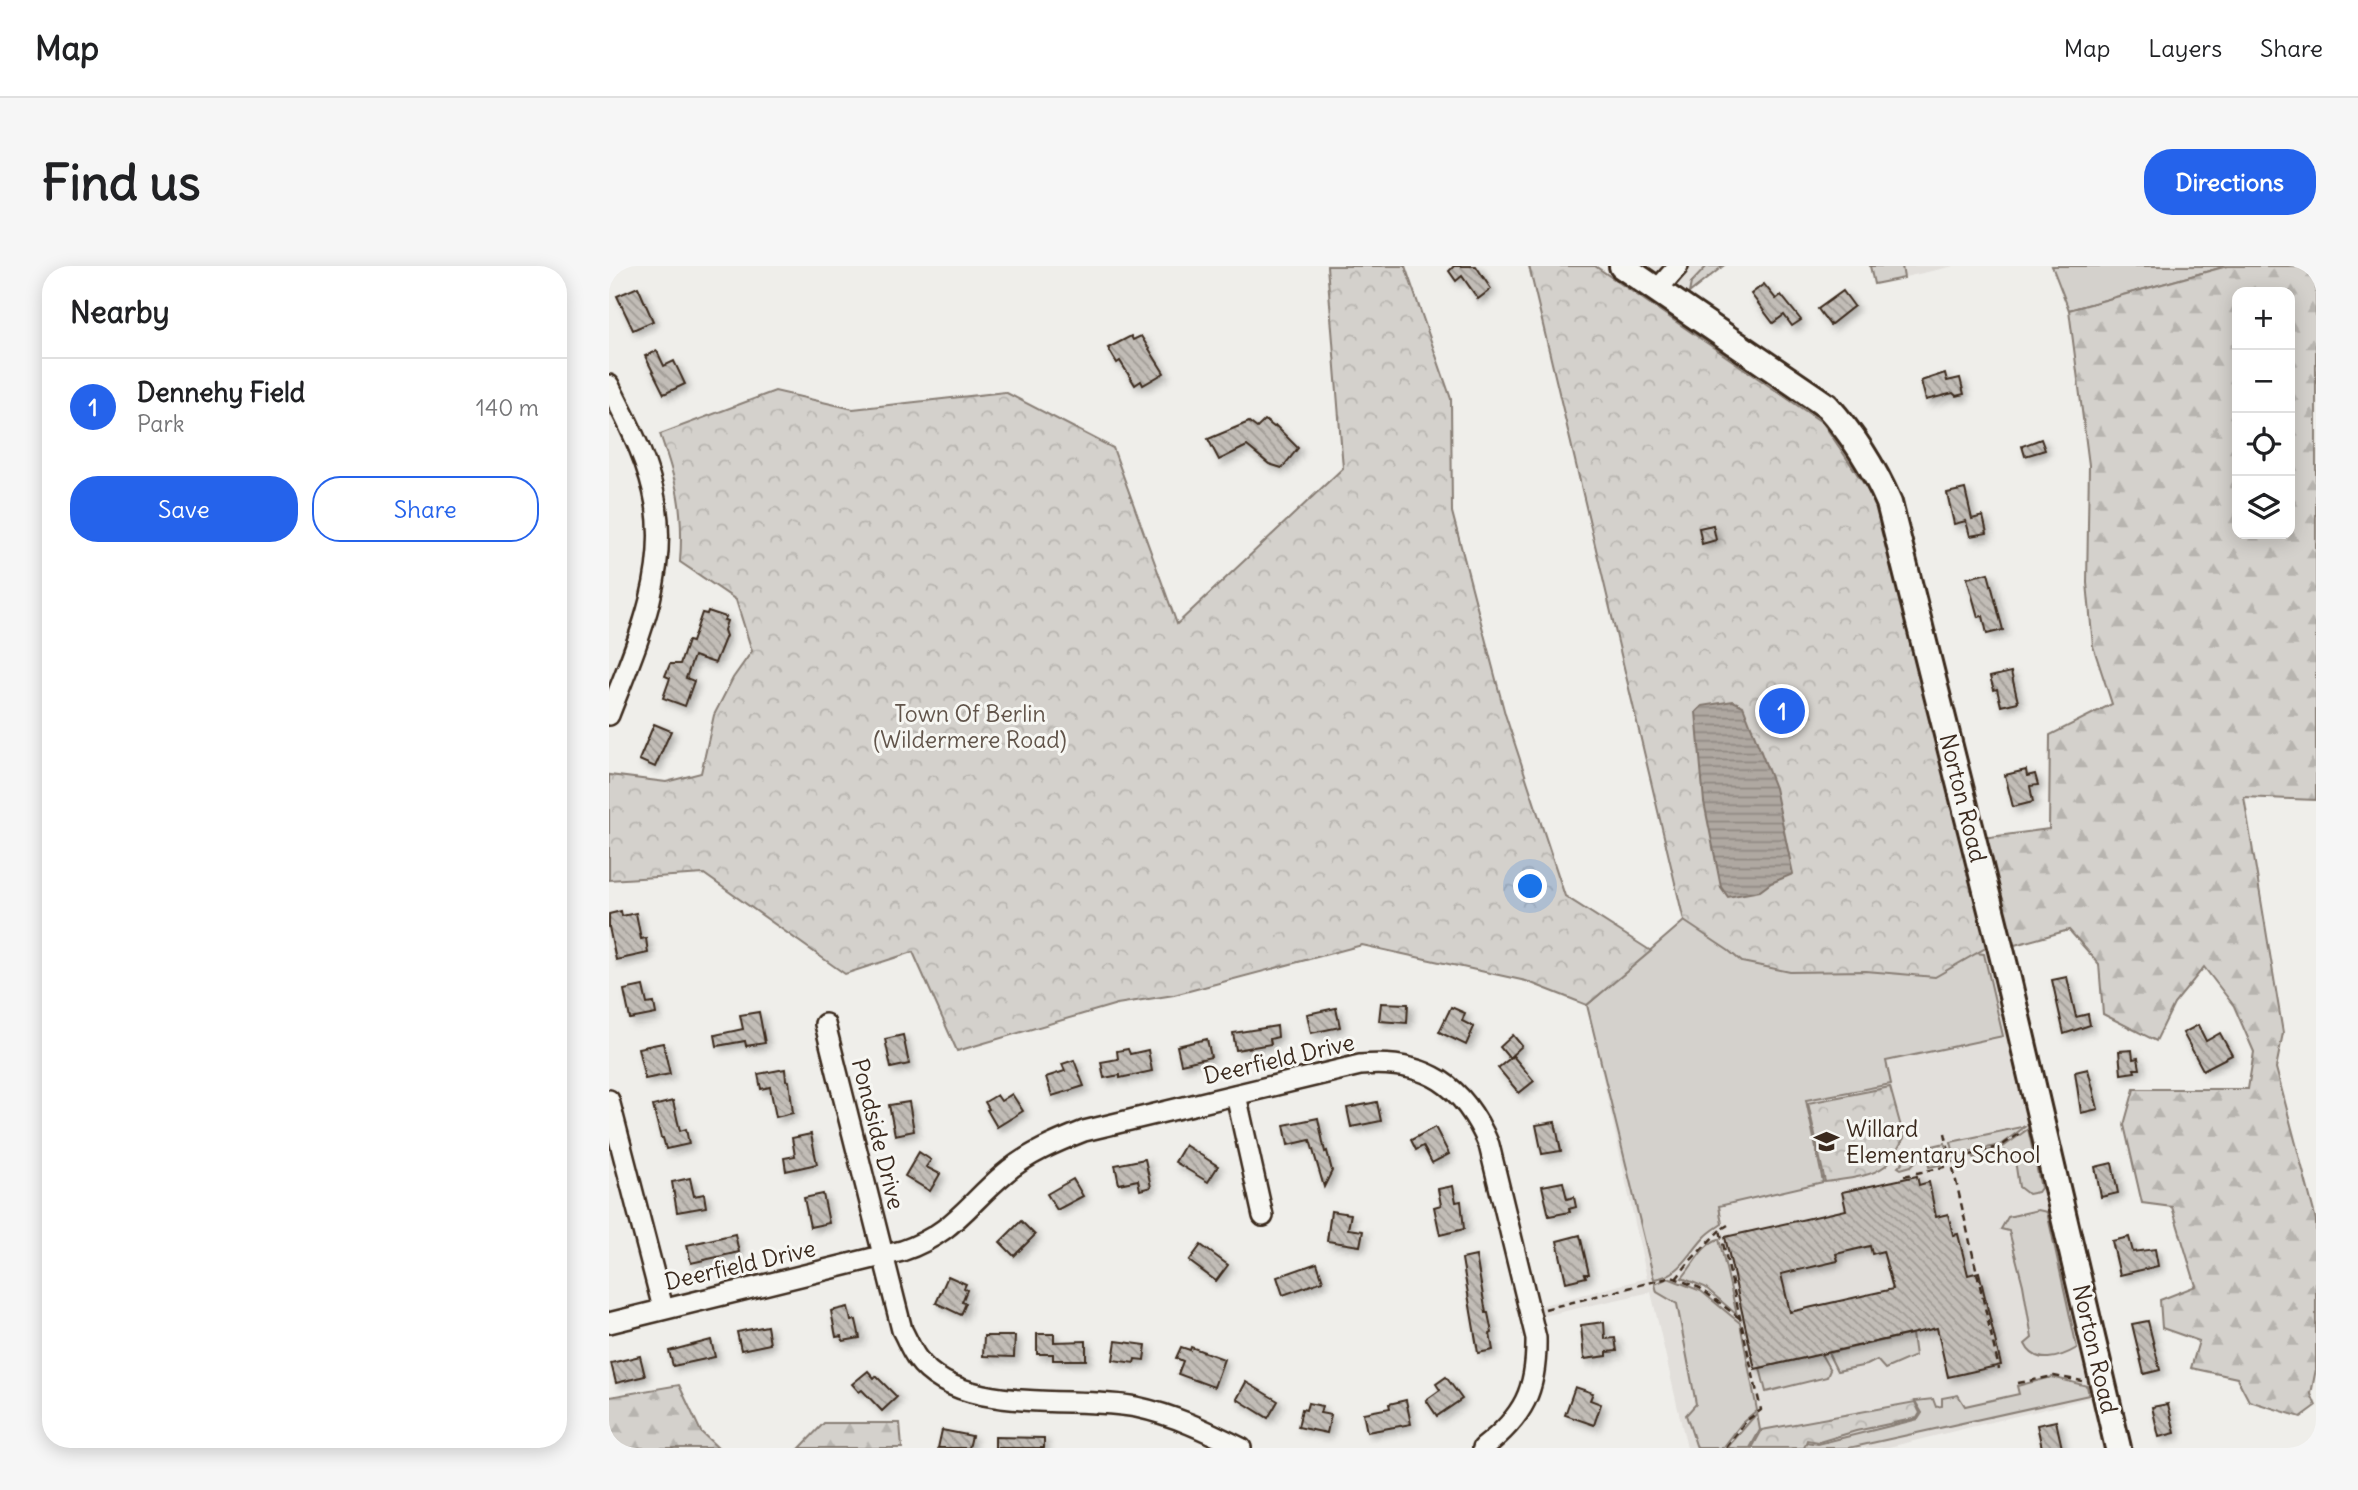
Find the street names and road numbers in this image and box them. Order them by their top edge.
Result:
street label: Norton Road [1934,731,1993,865]
street label: Deerfield Drive [1201,1027,1357,1090]
street label: Pondside Drive [846,1055,911,1212]
street label: Deerfield Drive [662,1233,818,1296]
street label: Norton Road [2067,1282,2124,1416]

